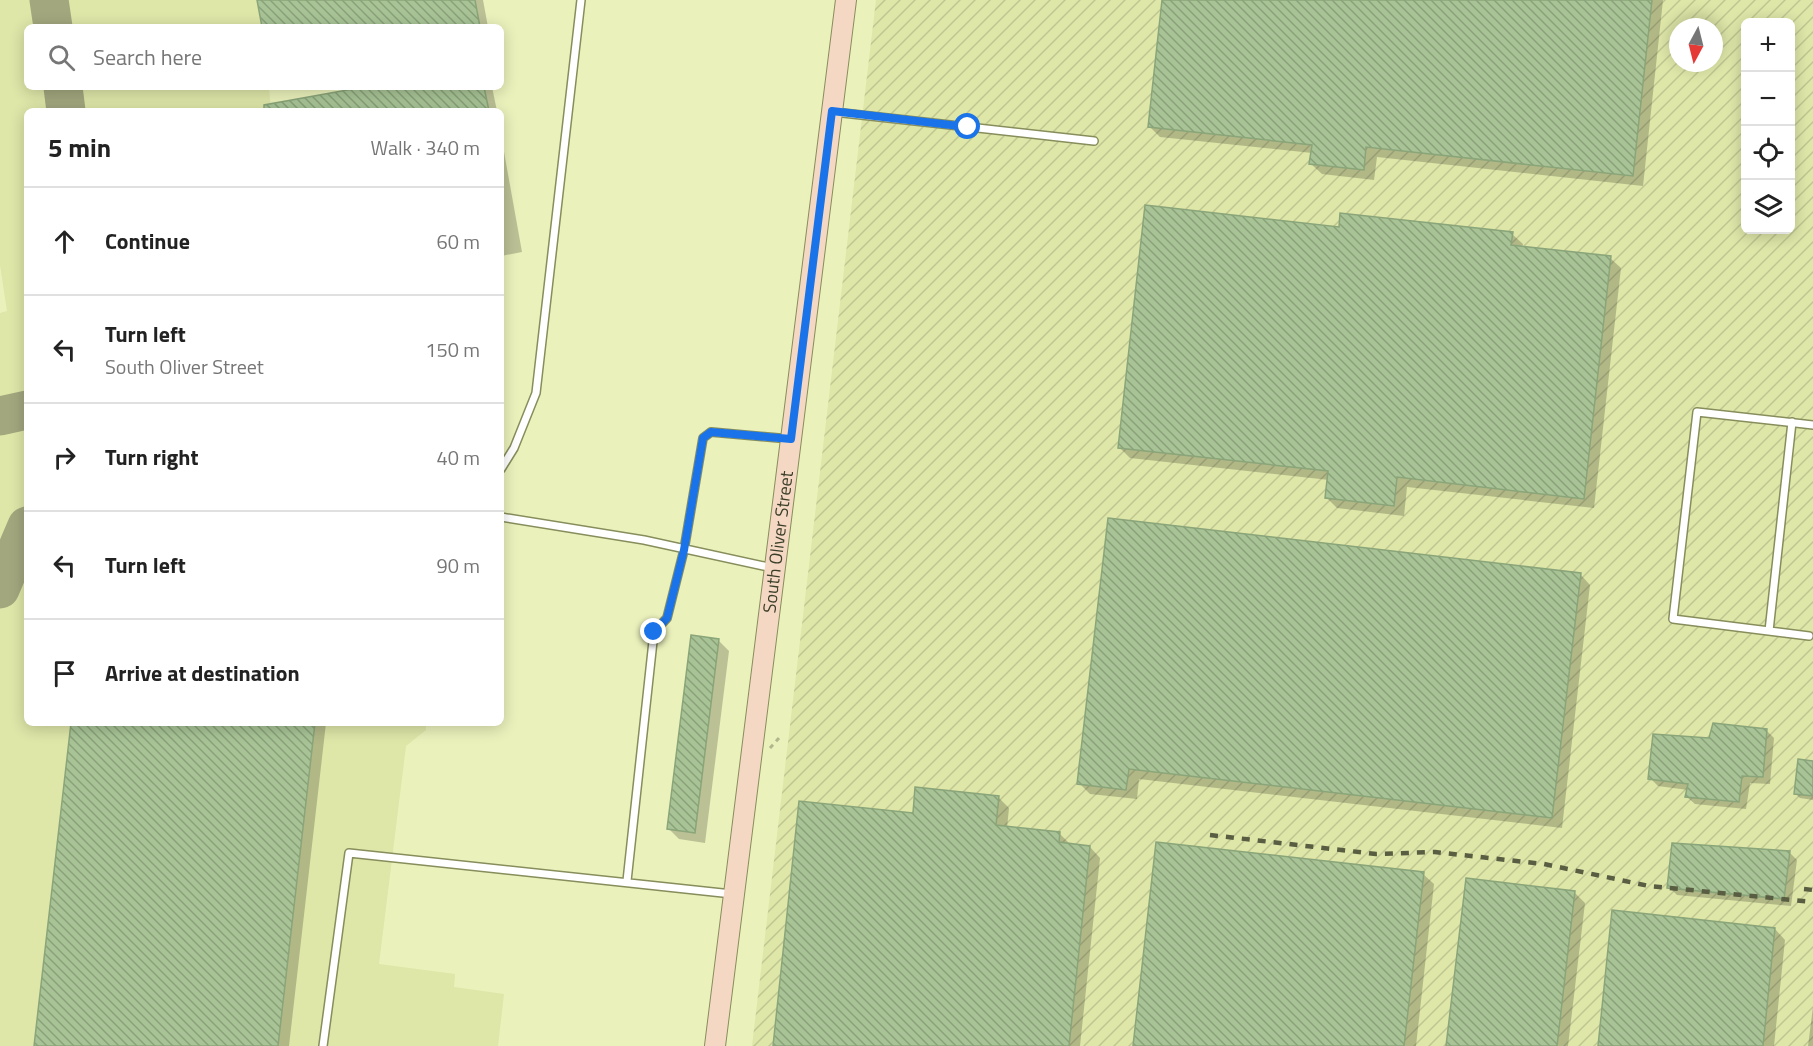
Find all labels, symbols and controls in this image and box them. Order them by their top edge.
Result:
north arrow [1669,18,1723,72]
map controls [1741,18,1795,234]
button: + [1741,18,1795,72]
search box [24,24,504,90]
text: Search here [93,40,202,74]
icon: search [45,41,78,74]
button: − [1741,72,1795,126]
route start [954,113,980,139]
button: locate [1741,126,1795,180]
text: 5 min [48,128,111,167]
text: Walk · 340 m [371,132,480,163]
button: layers [1741,180,1795,234]
text: Continue [105,224,190,258]
icon: ahead [48,225,81,258]
text: 60 m [436,226,480,257]
text: Turn left [105,317,186,351]
icon: left [48,333,81,366]
text: 150 m [425,334,480,365]
text: South Oliver Street [105,351,264,382]
text: Turn right [105,440,199,474]
icon: right [48,441,81,474]
text: 40 m [436,442,480,473]
street label: South Oliver Street [755,469,800,615]
text: Turn left [105,548,186,582]
icon: left [48,549,81,582]
text: 90 m [436,550,480,581]
route end [640,618,666,644]
text: Arrive at destination [105,656,300,690]
icon: arrive [48,657,81,690]

